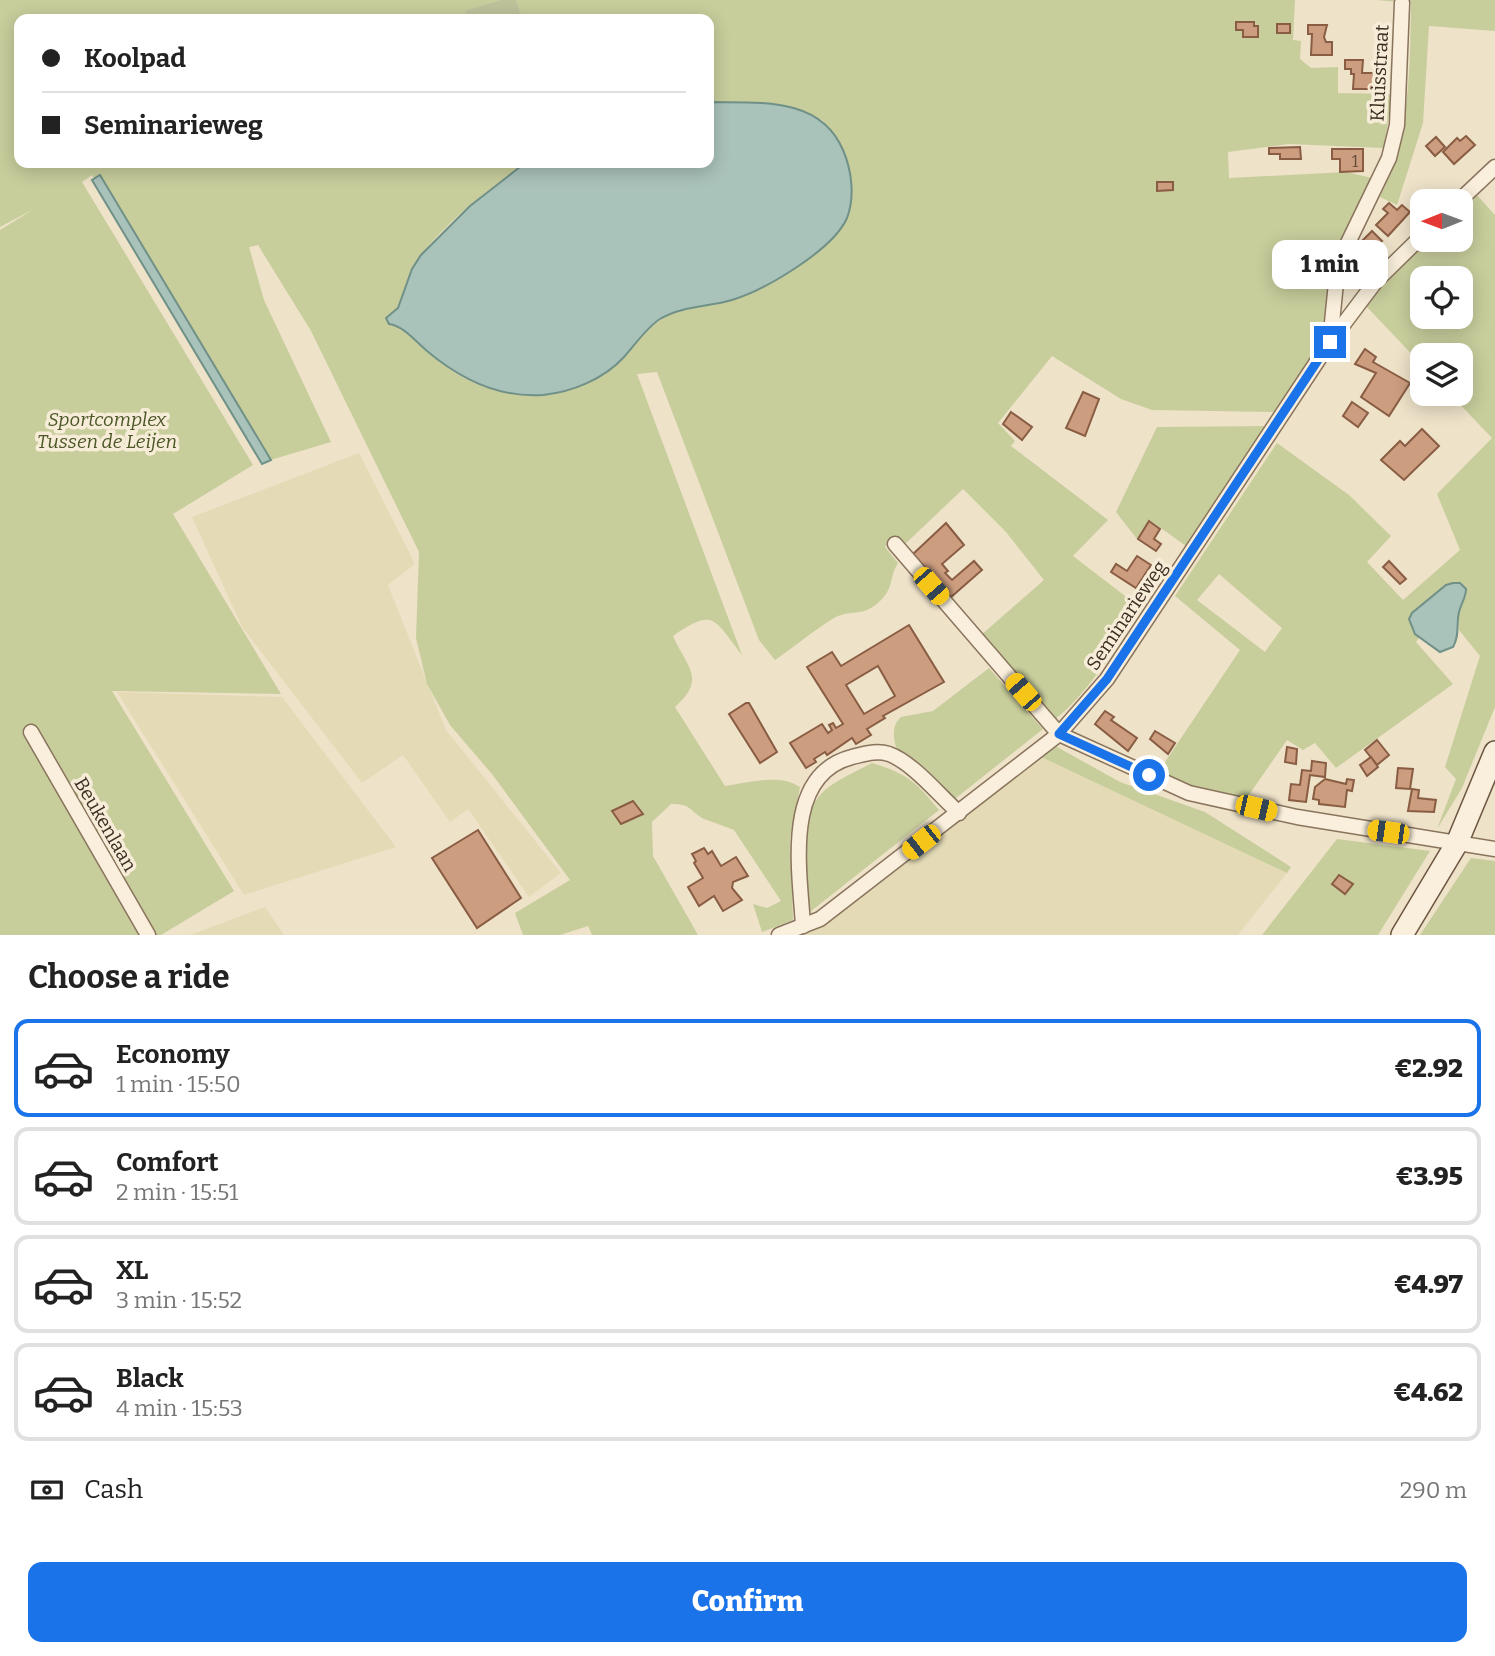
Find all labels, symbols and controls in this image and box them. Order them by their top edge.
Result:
street label: Kluisstraat [1365,24,1394,122]
text: Koolpad [84,43,186,74]
text: Seminarieweg [84,110,263,141]
house number: 1 [1352,152,1359,171]
north arrow [1410,189,1474,252]
map controls [1410,189,1473,406]
callout: 1 min [1272,240,1388,290]
text: 1 min [1301,250,1359,278]
button: locate [1410,266,1473,329]
route end [1314,326,1346,358]
button: layers [1410,343,1473,406]
park label: Sportcomplex Tussen de Leijen [37,408,177,453]
street label: Seminarieweg [1081,556,1172,675]
car [910,563,953,609]
car [1002,669,1045,715]
route start [1133,759,1165,791]
street label: Beukenlaan [69,773,142,875]
car [1234,793,1279,823]
car [1366,819,1411,845]
car [898,821,945,863]
text: Choose a ride [28,958,229,996]
icon: car [32,1037,95,1100]
text: Economy [116,1039,230,1070]
text: €2.92 [1394,1053,1463,1084]
text: 1 min · 15:50 [116,1070,241,1098]
icon: car [32,1145,95,1208]
text: Comfort [116,1147,219,1178]
text: €3.95 [1396,1161,1463,1192]
text: 2 min · 15:51 [116,1178,238,1206]
icon: car [32,1253,95,1316]
text: XL [116,1255,148,1286]
text: €4.97 [1394,1269,1463,1300]
text: 3 min · 15:52 [116,1286,242,1314]
icon: car [32,1361,95,1424]
text: Black [116,1363,184,1394]
text: €4.62 [1393,1377,1463,1408]
text: 4 min · 15:53 [116,1394,243,1422]
icon: cash [28,1471,66,1509]
text: Cash [84,1474,143,1505]
text: 290 m [1400,1476,1467,1504]
button: Confirm [28,1562,1467,1642]

